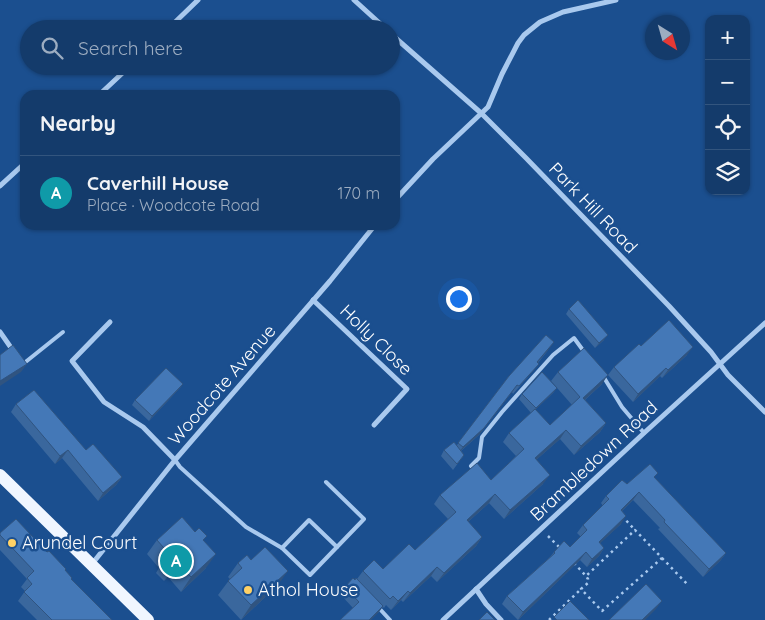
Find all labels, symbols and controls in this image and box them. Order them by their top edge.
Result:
north arrow [645,15,690,60]
map controls [705,15,750,195]
button: + [705,15,750,60]
search box [20,20,400,75]
icon: search [38,34,66,62]
text: Search here [78,36,183,60]
button: − [705,60,750,105]
button: locate [705,105,750,150]
text: Nearby [40,110,116,136]
button: layers [705,150,750,195]
street label: Park Hill Road [544,157,643,258]
text: Caverhill House [87,171,229,195]
text: A [51,183,61,203]
text: 170 m [337,183,380,203]
text: Place · Woodcote Road [87,195,260,215]
your location [446,286,472,312]
street label: Holly Close [335,299,417,380]
street label: Woodcote Avenue [163,320,280,450]
street label: Brambledown Road [525,396,662,526]
place label: Arundel Court [22,531,137,554]
marker: Arundel Court [6,537,18,549]
pin: A [160,542,192,580]
place label: Athol House [258,578,359,601]
marker: Athol House [242,584,254,596]

